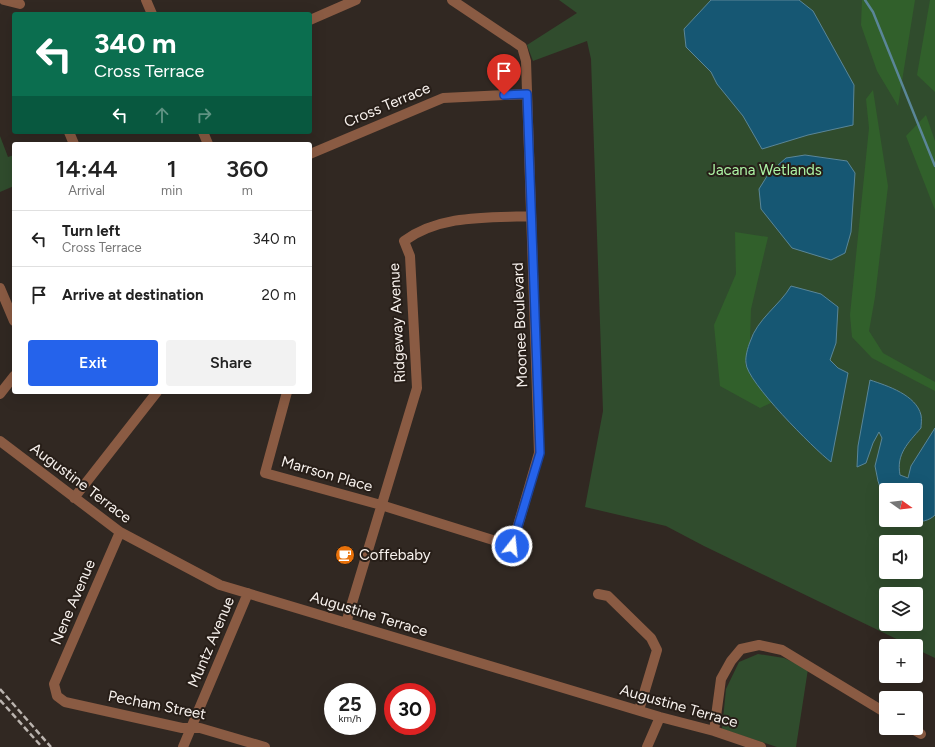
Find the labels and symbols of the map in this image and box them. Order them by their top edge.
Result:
pin [487,54,521,95]
street label: Cross Terrace [341,79,433,131]
park label: Jacana Wetlands [708,161,822,179]
street label: Moonee Boulevard [509,262,531,388]
street label: Ridgeway Avenue [385,263,409,383]
street label: Augustine Terrace [27,439,135,527]
street label: Marrson Place [279,452,375,496]
north arrow [879,483,923,527]
position arrow [491,525,533,567]
cafe icon: Coffebaby [334,544,356,566]
place label: Coffebaby [359,546,431,564]
street label: Nene Avenue [47,557,99,647]
street label: Augustine Terrace [308,588,430,640]
street label: Muntz Avenue [184,594,238,690]
street label: Augustine Terrace [618,681,740,731]
speed limit sign: 30 [384,683,436,735]
street label: Pecham Street [107,687,208,723]

